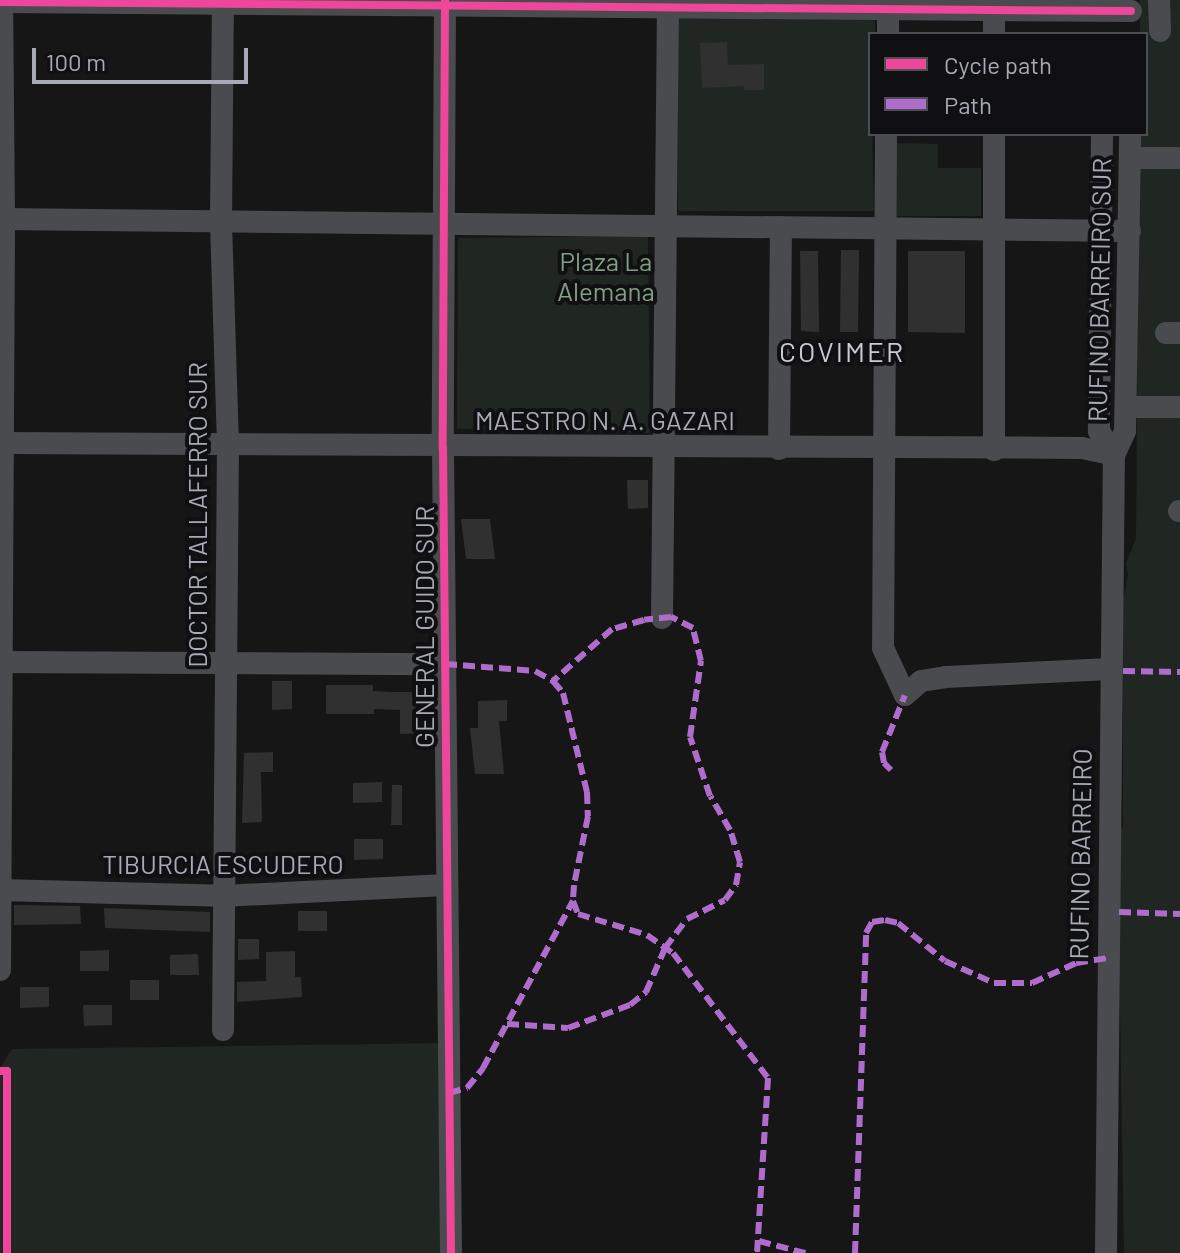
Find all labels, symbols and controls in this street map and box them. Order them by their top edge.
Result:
scale bar [36,32,252,82]
legend [868,32,1148,136]
text: 100 m [46,47,106,76]
text: Cycle path [944,50,1052,79]
text: Path [944,90,992,119]
street label: RUFINO BARREIRO SUR [1081,158,1117,422]
park label: Plaza La Alemana [557,245,655,306]
district label: COVIMER [779,334,905,368]
street label: DOCTOR TALLAFERRO SUR [181,362,213,668]
street label: MAESTRO N. A. GAZARI [475,404,735,436]
street label: GENERAL GUIDO SUR [408,506,440,748]
street label: RUFINO BARREIRO [1063,748,1097,960]
street label: TIBURCIA ESCUDERO [102,848,344,880]

